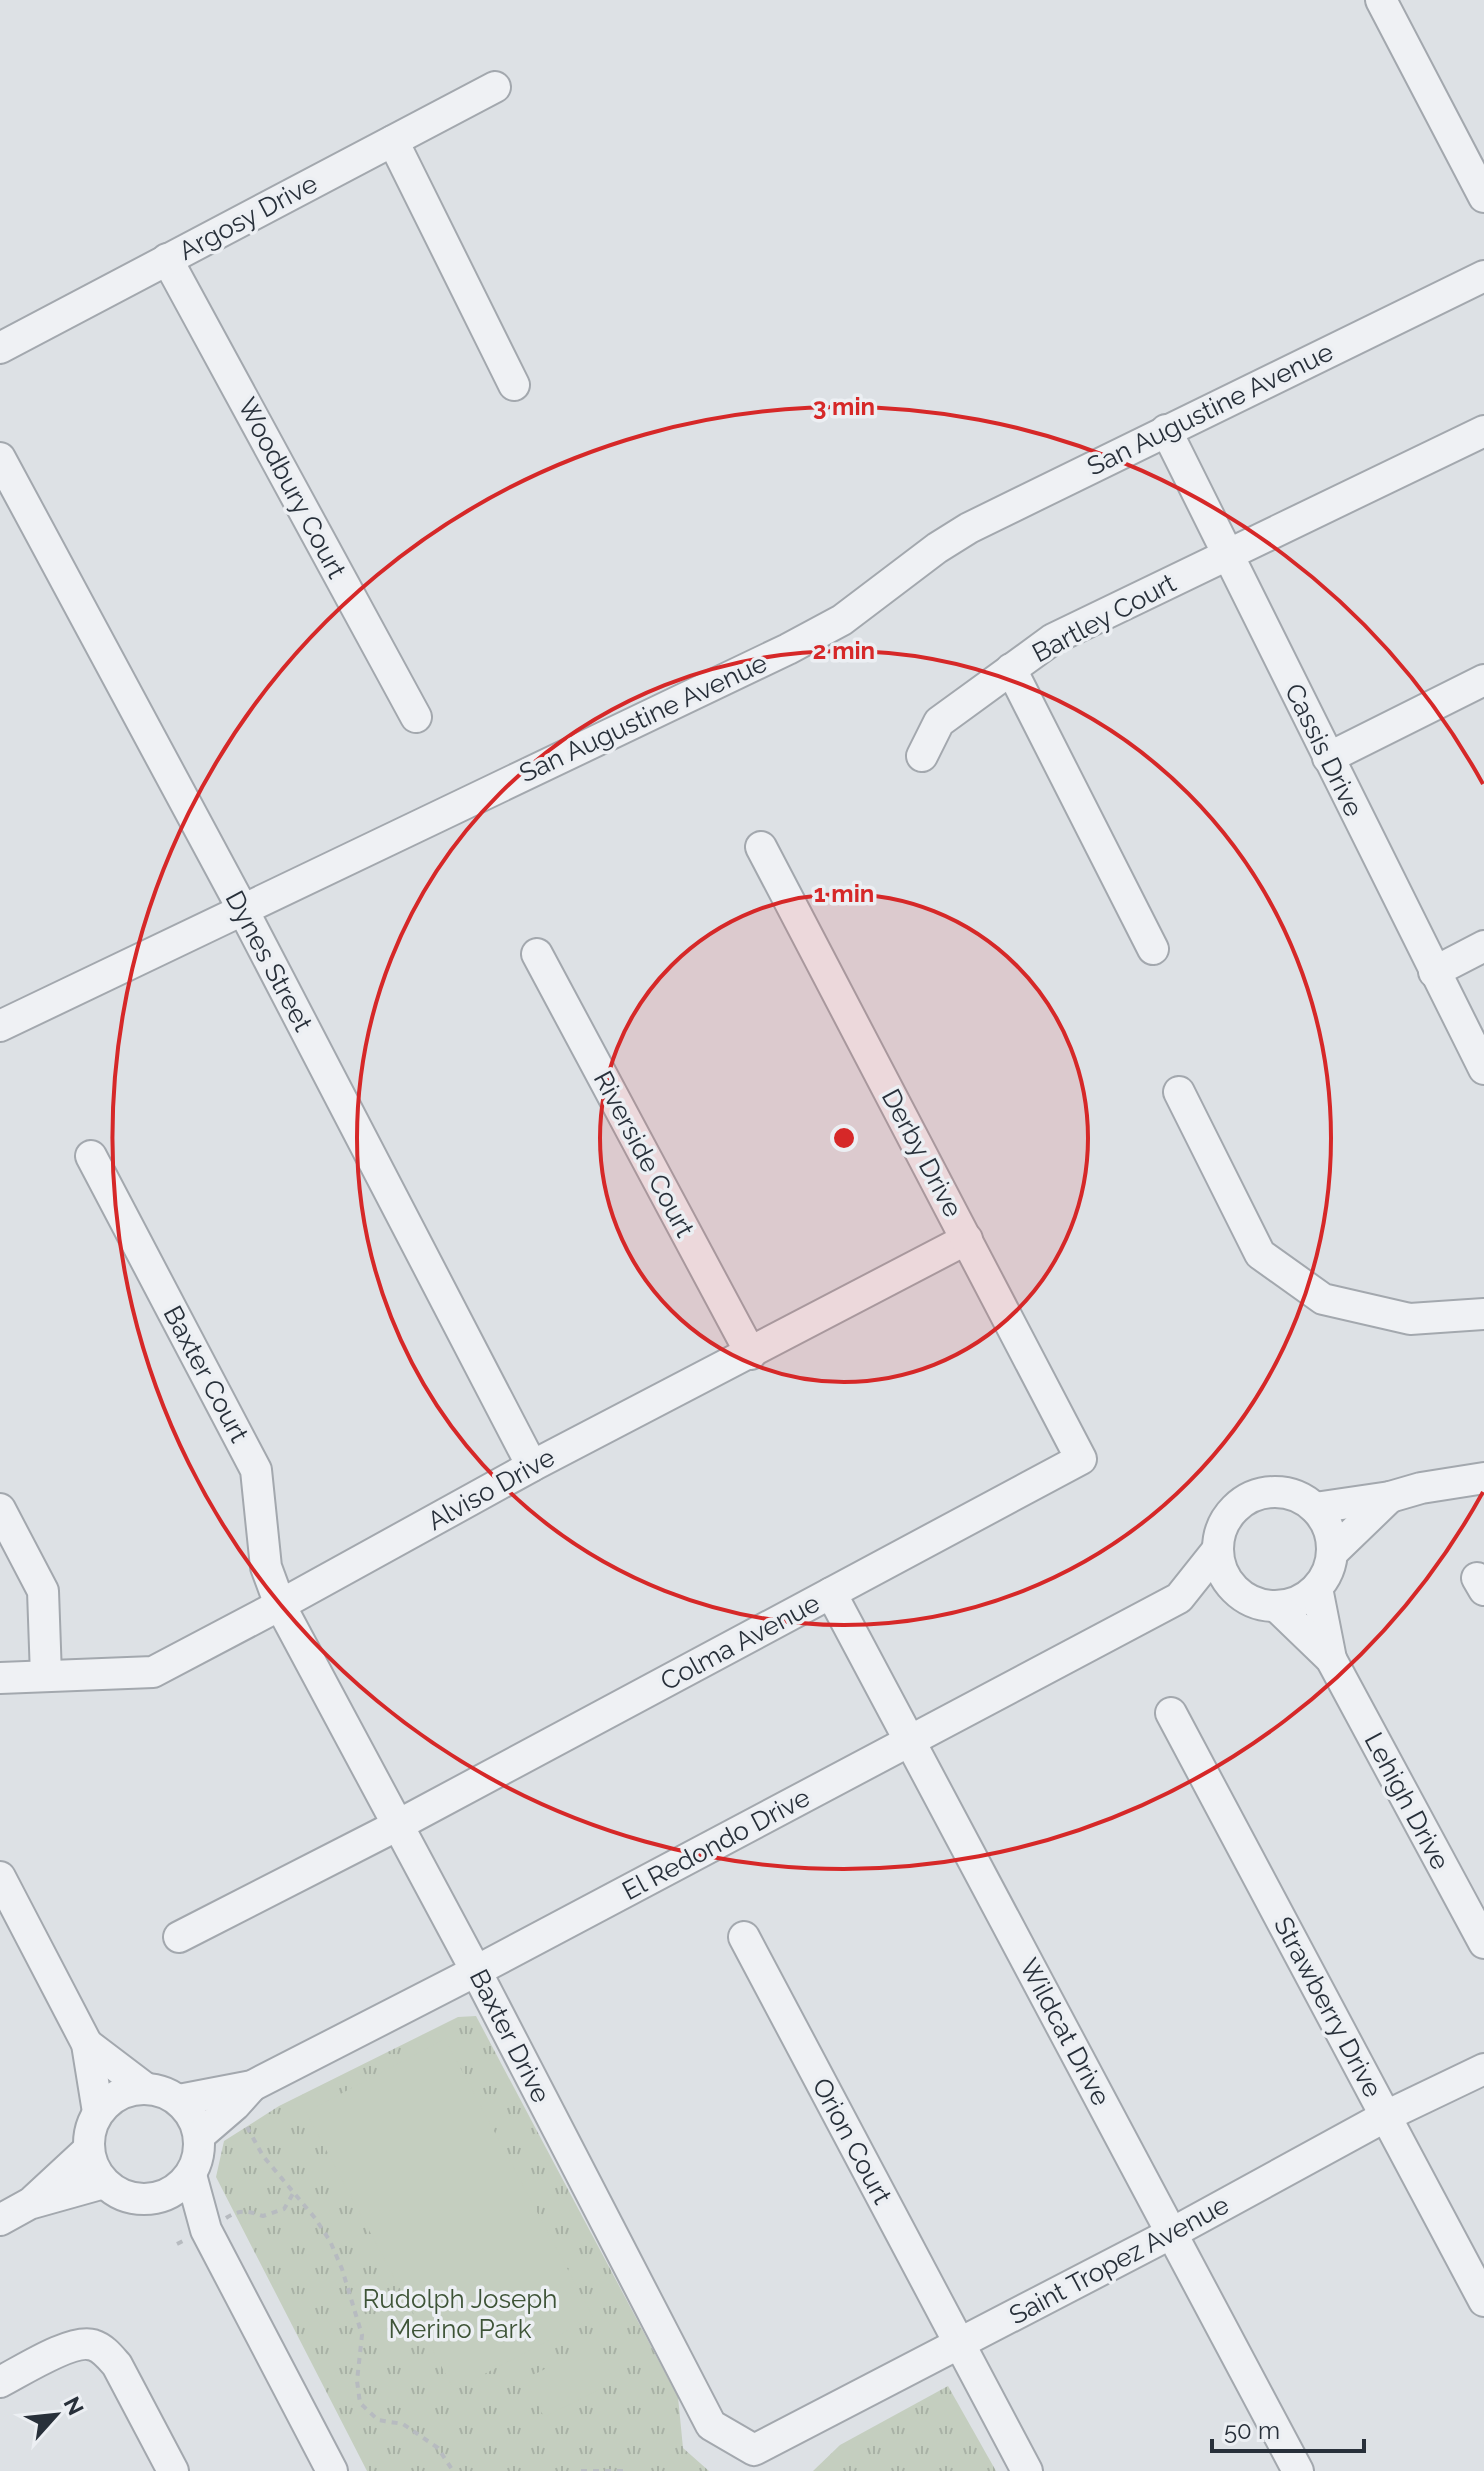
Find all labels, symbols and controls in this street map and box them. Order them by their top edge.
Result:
street label: Argosy Drive [174,168,322,266]
street label: San Augustine Avenue [1082,336,1338,482]
text: 3 min [813,392,875,421]
street label: Woodbury Court [232,393,352,583]
street label: Bartley Court [1027,568,1181,668]
text: 2 min [813,636,875,665]
street label: San Augustine Avenue [514,647,772,789]
street label: Cassis Drive [1279,679,1369,821]
text: 1 min [814,879,874,908]
street label: Dynes Street [220,886,319,1036]
street label: Riverside Court [588,1066,700,1242]
street label: Derby Drive [876,1084,968,1222]
centre of rings [830,1124,858,1152]
street label: Baxter Court [158,1301,255,1448]
street label: Alviso Drive [422,1442,560,1536]
street label: Colma Avenue [655,1588,825,1696]
street label: Lehigh Drive [1358,1727,1456,1875]
street label: El Redondo Drive [617,1782,815,1906]
street label: Strawberry Drive [1268,1912,1388,2102]
street label: Wildcat Drive [1014,1954,1116,2110]
street label: Baxter Drive [464,1964,556,2108]
street label: Orion Court [806,2073,898,2209]
street label: Saint Tropez Avenue [1004,2189,1234,2331]
park label: Rudolph Joseph Merino Park [363,2284,557,2344]
north arrow [16,2375,96,2455]
text: N [58,2393,89,2419]
scale bar [1212,2403,1364,2453]
text: 50 m [1224,2416,1280,2445]

